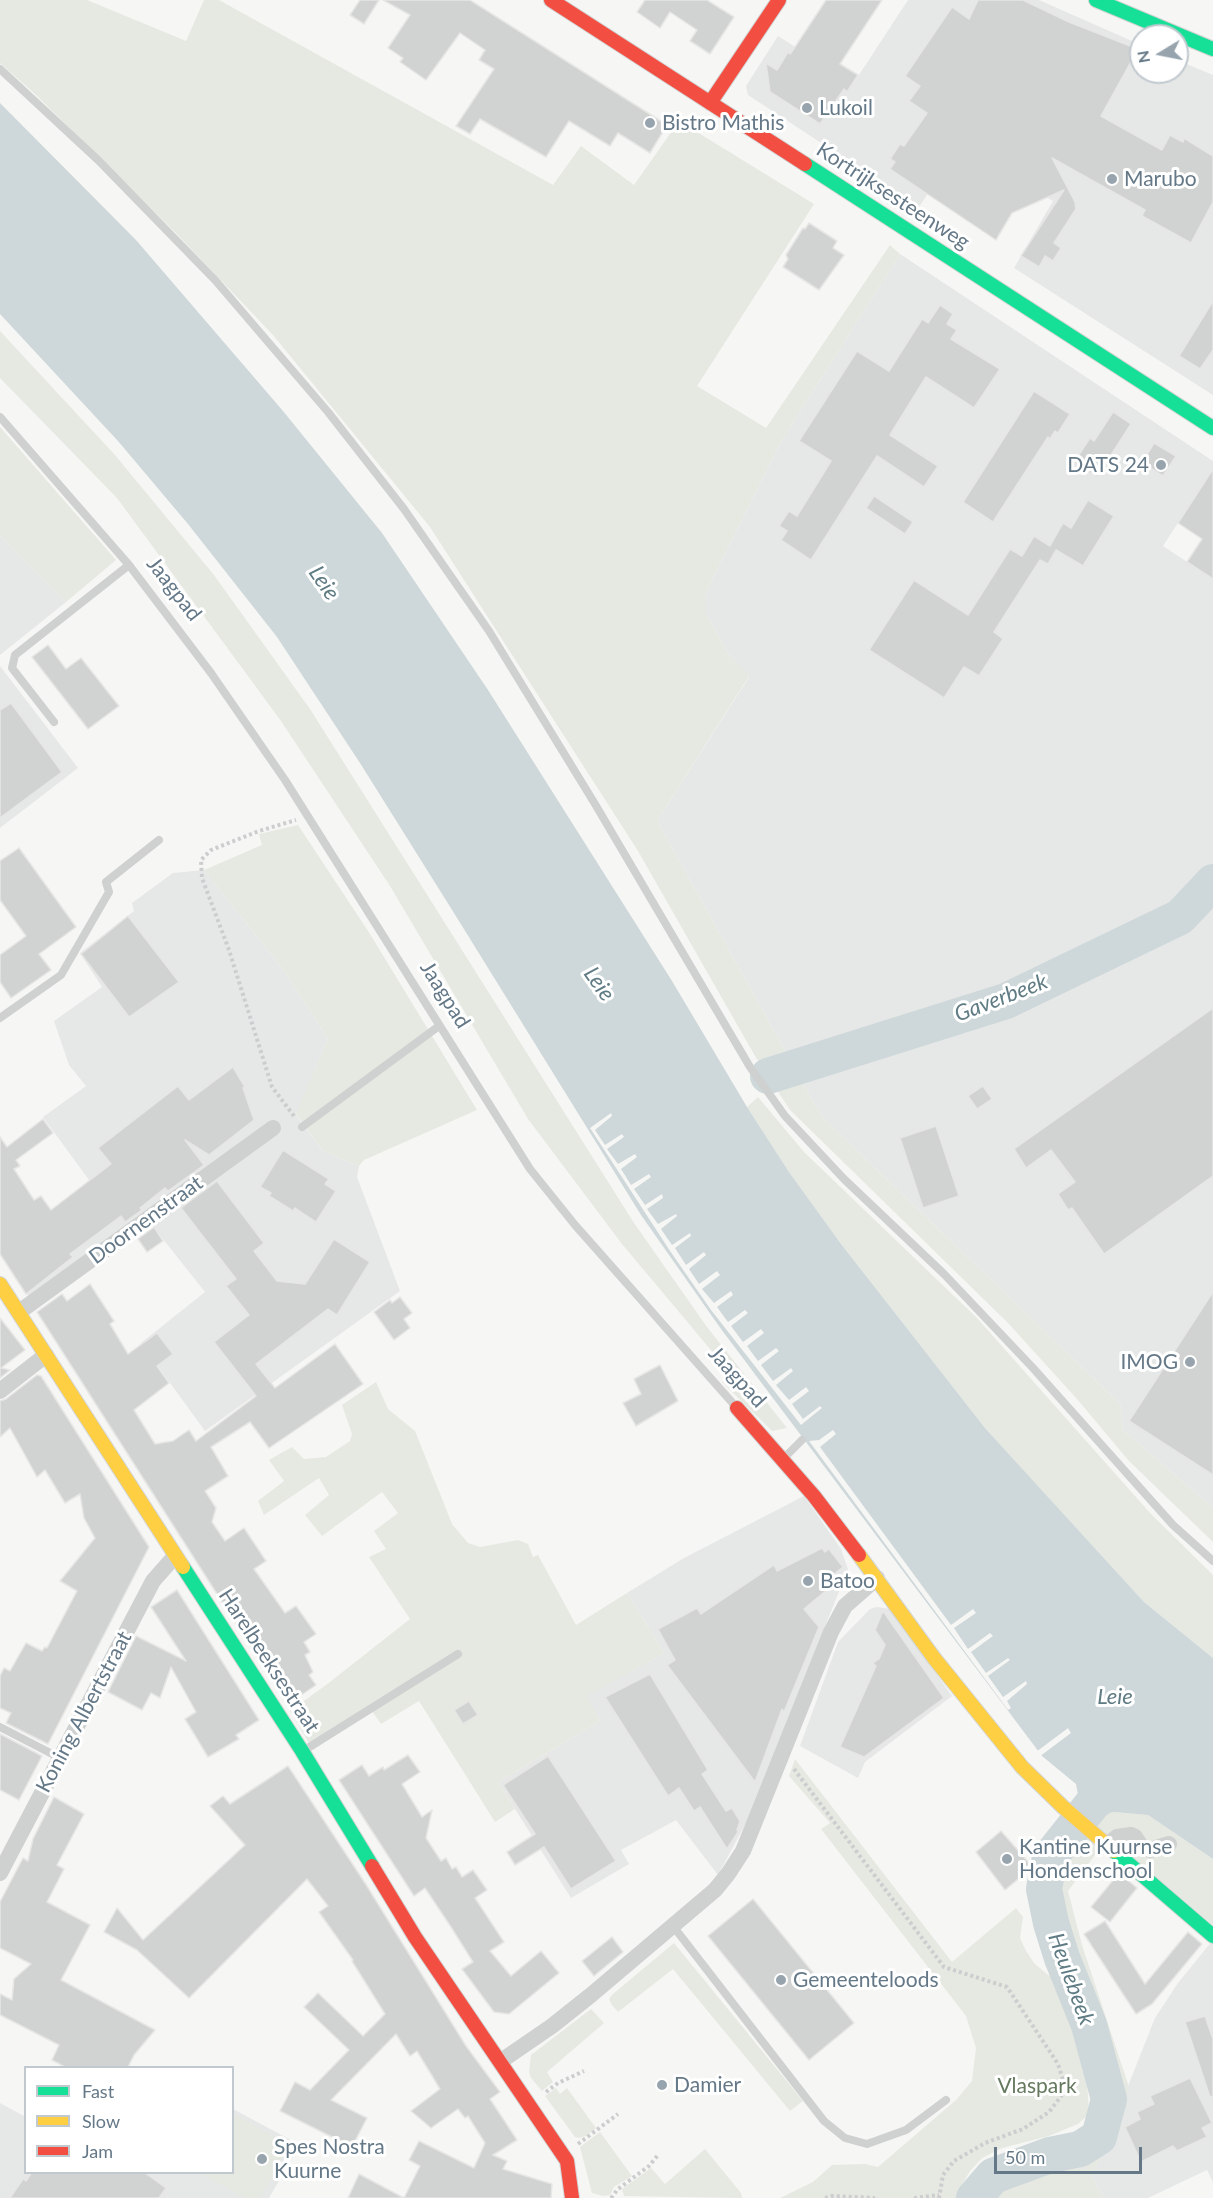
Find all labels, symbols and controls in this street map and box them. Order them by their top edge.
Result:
north arrow [1129,24,1189,84]
text: N [1132,49,1153,65]
place label: Lukoil [819,95,873,121]
marker: Lukoil [800,101,814,115]
place label: Bistro Mathis [662,110,784,136]
marker: Bistro Mathis [643,116,657,130]
street label: Kortrijksesteenweg [812,137,974,255]
place label: Marubo [1124,166,1197,192]
marker: Marubo [1105,172,1119,186]
place label: DATS 24 [1067,452,1149,478]
marker: DATS 24 [1154,458,1168,472]
street label: Jaagpad [141,552,207,626]
water label: Leie [303,561,345,605]
street label: Jaagpad [415,957,475,1033]
water label: Leie [578,962,620,1006]
water label: Gaverbeek [951,968,1051,1028]
street label: Doornenstraat [84,1170,208,1270]
street label: Jaagpad [703,1341,771,1413]
place label: IMOG [1120,1349,1178,1375]
marker: IMOG [1183,1355,1197,1369]
place label: Batoo [820,1568,875,1594]
marker: Batoo [801,1574,815,1588]
street label: Harelbeeksestraat [213,1584,325,1738]
street label: Koning Albertstraat [31,1627,137,1797]
water label: Leie [1097,1684,1133,1710]
place label: Kantine Kuurnse Hondenschool [1019,1834,1172,1884]
marker: Kantine Kuurnse Hondenschool [1000,1852,1014,1866]
water label: Heulebeek [1042,1929,1100,2029]
place label: Gemeenteloods [793,1967,939,1993]
marker: Gemeenteloods [774,1973,788,1987]
legend [24,2066,234,2174]
place label: Damier [674,2072,741,2098]
park label: Vlaspark [997,2073,1077,2099]
marker: Damier [655,2078,669,2092]
text: Fast [82,2080,114,2102]
text: Slow [82,2110,120,2132]
place label: Spes Nostra Kuurne [274,2134,385,2184]
scale bar [997,2135,1146,2173]
text: Jam [82,2140,113,2162]
text: 50 m [1005,2146,1045,2168]
marker: Spes Nostra Kuurne [255,2152,269,2166]

